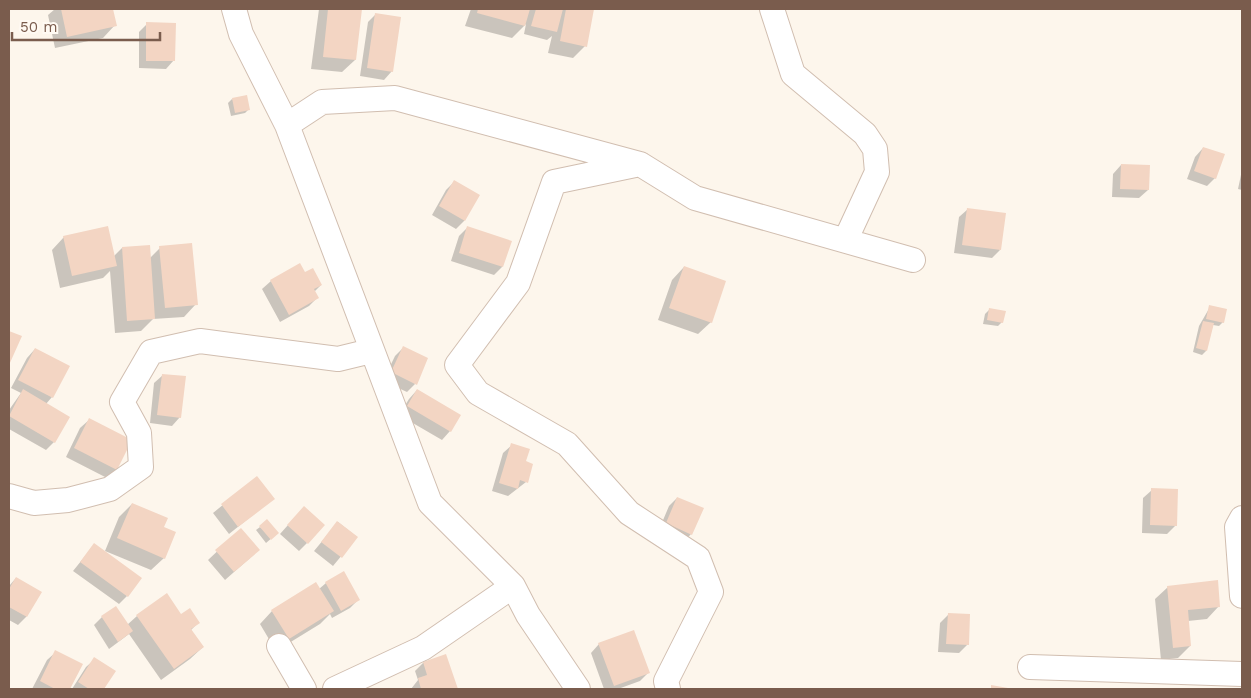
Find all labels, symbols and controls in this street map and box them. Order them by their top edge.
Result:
scale bar [12,10,160,42]
text: 50 m [20,18,57,36]

